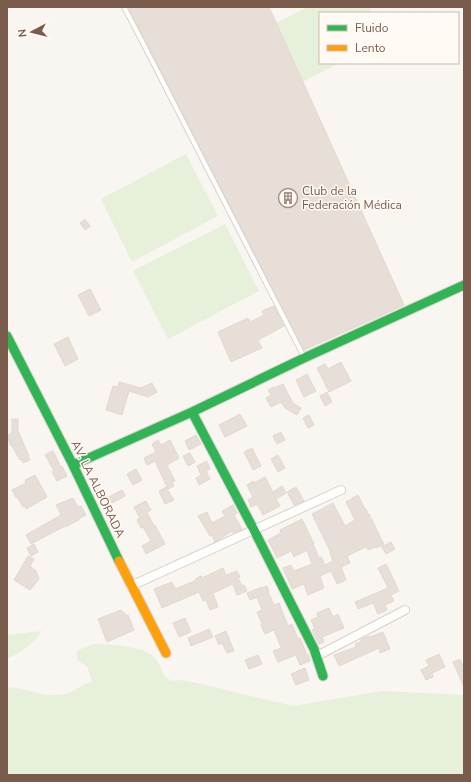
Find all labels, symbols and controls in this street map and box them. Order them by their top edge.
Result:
north arrow [12,12,52,52]
legend [319,12,459,64]
text: Fluido [355,20,389,36]
text: N [15,28,31,38]
text: Lento [355,40,386,56]
place label: Club de la Federación Médica [302,183,402,213]
building icon: Club de la Federación Médica [277,187,299,209]
street label: AV. LA ALBORADA [67,438,129,541]

